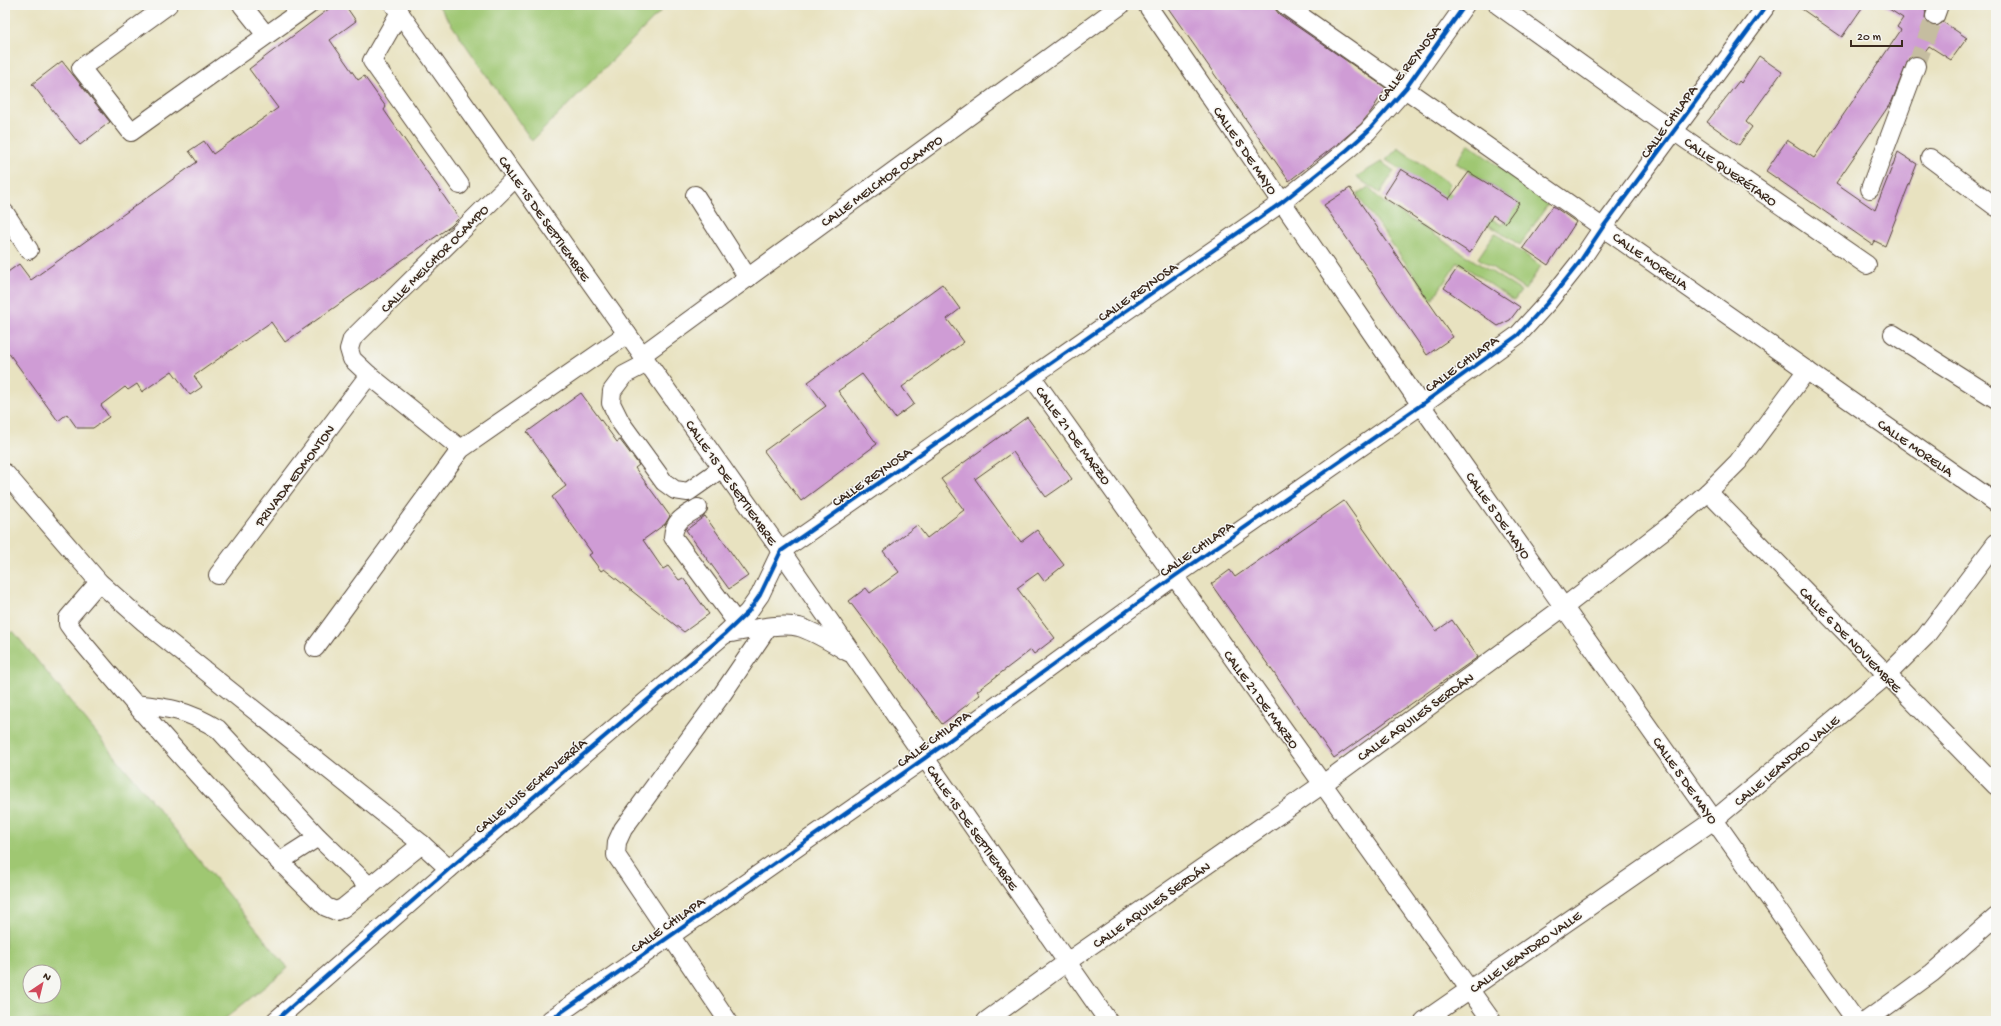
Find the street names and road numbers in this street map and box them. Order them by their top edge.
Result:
street label: CALLE REYNOSA [1375,22,1446,106]
street label: CALLE CHILAPA [1638,82,1703,162]
street label: CALLE 5 DE MAYO [1208,104,1280,199]
street label: CALLE MELCHOR OCAMPO [818,132,947,232]
street label: CALLE QUERÉTARO [1680,135,1780,212]
street label: CALLE 15 DE SEPTIEMBRE [493,154,593,286]
street label: CALLE MELCHOR OCAMPO [378,202,494,318]
street label: CALLE MORELIA [1608,230,1692,295]
street label: CALLE REYNOSA [1095,259,1182,327]
street label: CALLE CHILAPA [1423,332,1503,397]
street label: CALLE 21 DE MARZO [1030,384,1114,490]
street label: CALLE MORELIA [1873,417,1957,482]
street label: CALLE 15 DE SEPTIEMBRE [680,418,780,550]
street label: PRIVADA EDMONTON [252,422,340,532]
street label: CALLE REYNOSA [829,444,916,512]
street label: CALLE 5 DE MAYO [1460,469,1534,564]
street label: CALLE CHILAPA [1157,518,1238,582]
street label: CALLE 6 DE NOVIEMBRE [1794,584,1905,698]
street label: CALLE 21 DE MARZO [1218,648,1302,754]
street label: CALLE AQUILES SERDÁN [1355,670,1478,766]
street label: CALLE CHILAPA [895,707,975,772]
street label: CALLE LEANDRO VALLE [1731,712,1845,811]
street label: CALLE 5 DE MAYO [1647,734,1721,829]
street label: CALLE LUIS ECHEVERRÍA [472,735,591,839]
street label: CALLE 15 DE SEPTIEMBRE [921,763,1021,895]
street label: CALLE AQUILES SERDÁN [1090,859,1215,953]
street label: CALLE CHILAPA [628,894,709,958]
street label: CALLE LEANDRO VALLE [1467,907,1587,998]

